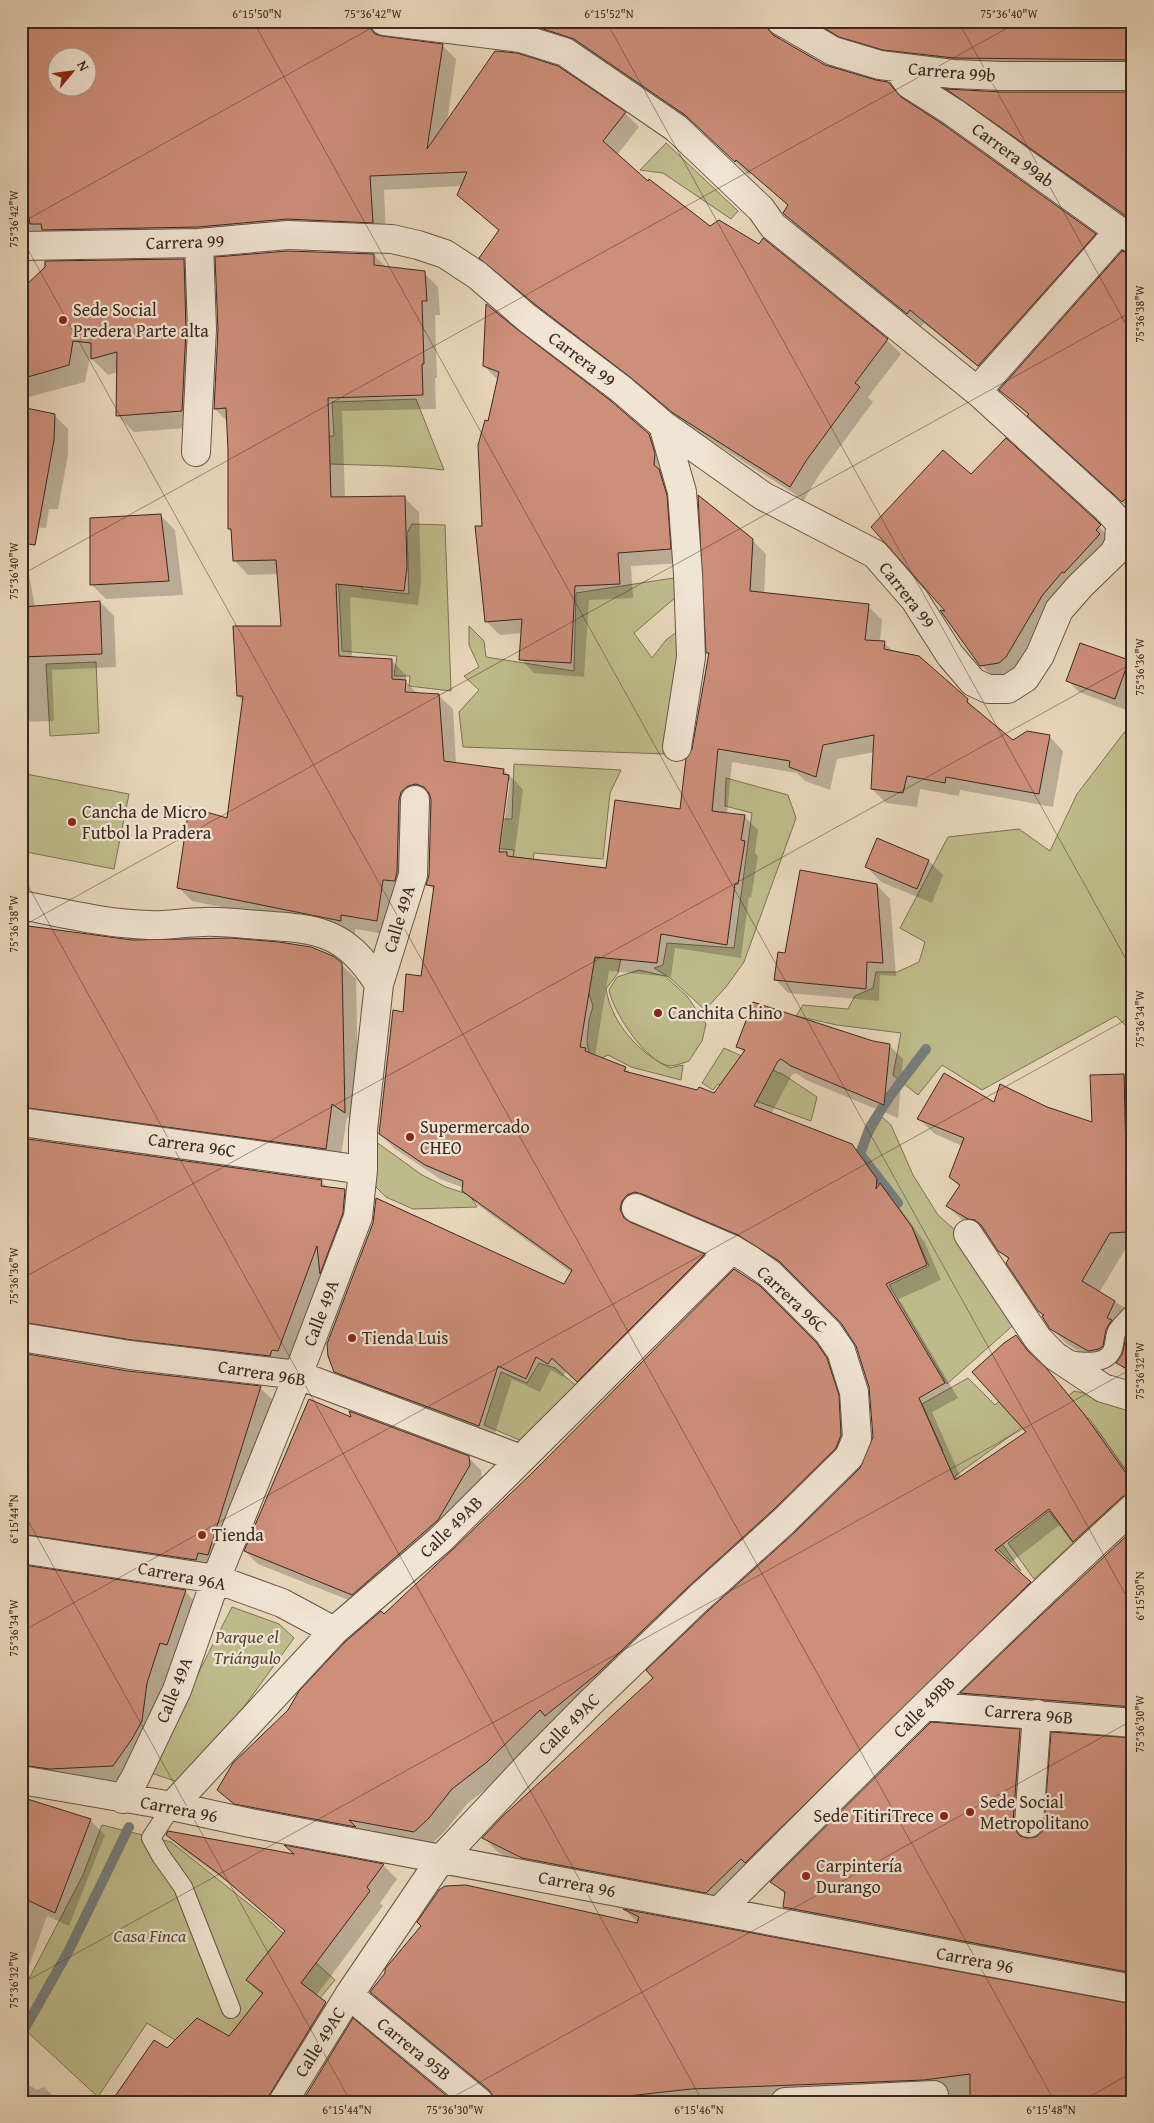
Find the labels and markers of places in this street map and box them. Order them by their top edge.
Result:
place label: Sede Social Predera Parte alta [73,296,209,344]
marker: Sede Social Predera Parte alta [57,314,69,326]
place label: Cancha de Micro Futbol la Pradera [82,798,212,846]
marker: Cancha de Micro Futbol la Pradera [66,816,78,828]
place label: Canchita Chino [668,999,782,1026]
marker: Canchita Chino [652,1007,664,1019]
place label: Supermercado CHEO [420,1113,530,1161]
marker: Supermercado CHEO [404,1131,416,1143]
place label: Tienda Luis [362,1324,448,1351]
marker: Tienda Luis [346,1332,358,1344]
place label: Tienda [212,1521,264,1548]
marker: Tienda [196,1529,208,1541]
place label: Sede Social Metropolitano [980,1788,1089,1836]
place label: Sede TitiriTrece [814,1802,934,1829]
marker: Sede Social Metropolitano [964,1806,976,1818]
marker: Sede TitiriTrece [938,1810,950,1822]
place label: Carpintería Durango [816,1852,903,1900]
marker: Carpintería Durango [800,1870,812,1882]

